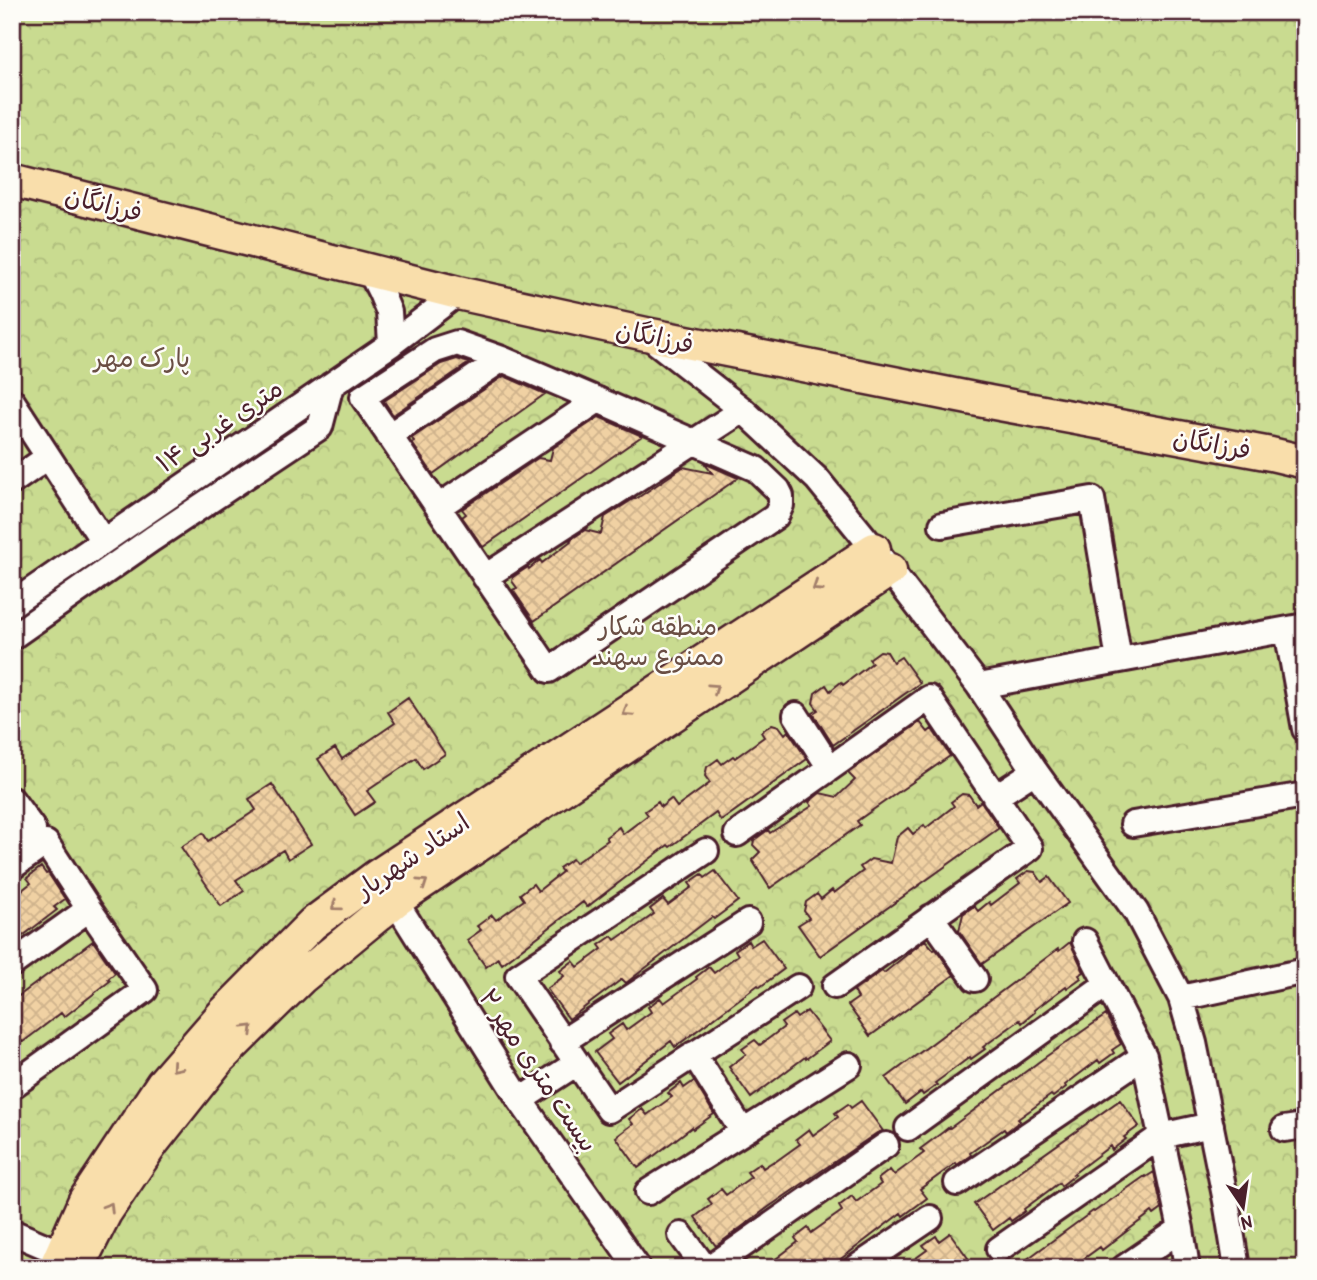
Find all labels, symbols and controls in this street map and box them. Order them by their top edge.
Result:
street label: فرزانگان [62,177,146,229]
street label: فرزانگان [613,311,697,361]
park label: پارک مهر [92,340,190,375]
street label: ۱۴ متری غربی [149,370,289,480]
street label: فرزانگان [1170,419,1254,467]
one-way arrow [812,579,825,592]
park label: منطقه شکار ممنوع سهند [592,608,724,674]
one-way arrow [706,683,719,696]
one-way arrow [622,704,635,717]
street label: استاد شهریار [346,804,476,907]
one-way arrow [415,878,428,891]
one-way arrow [331,898,344,910]
street label: بیست متری مهر ۲ [471,981,607,1159]
one-way arrow [241,1024,254,1037]
one-way arrow [172,1059,184,1072]
north arrow [1208,1172,1278,1242]
one-way arrow [101,1202,114,1215]
text: N [1239,1210,1255,1237]

